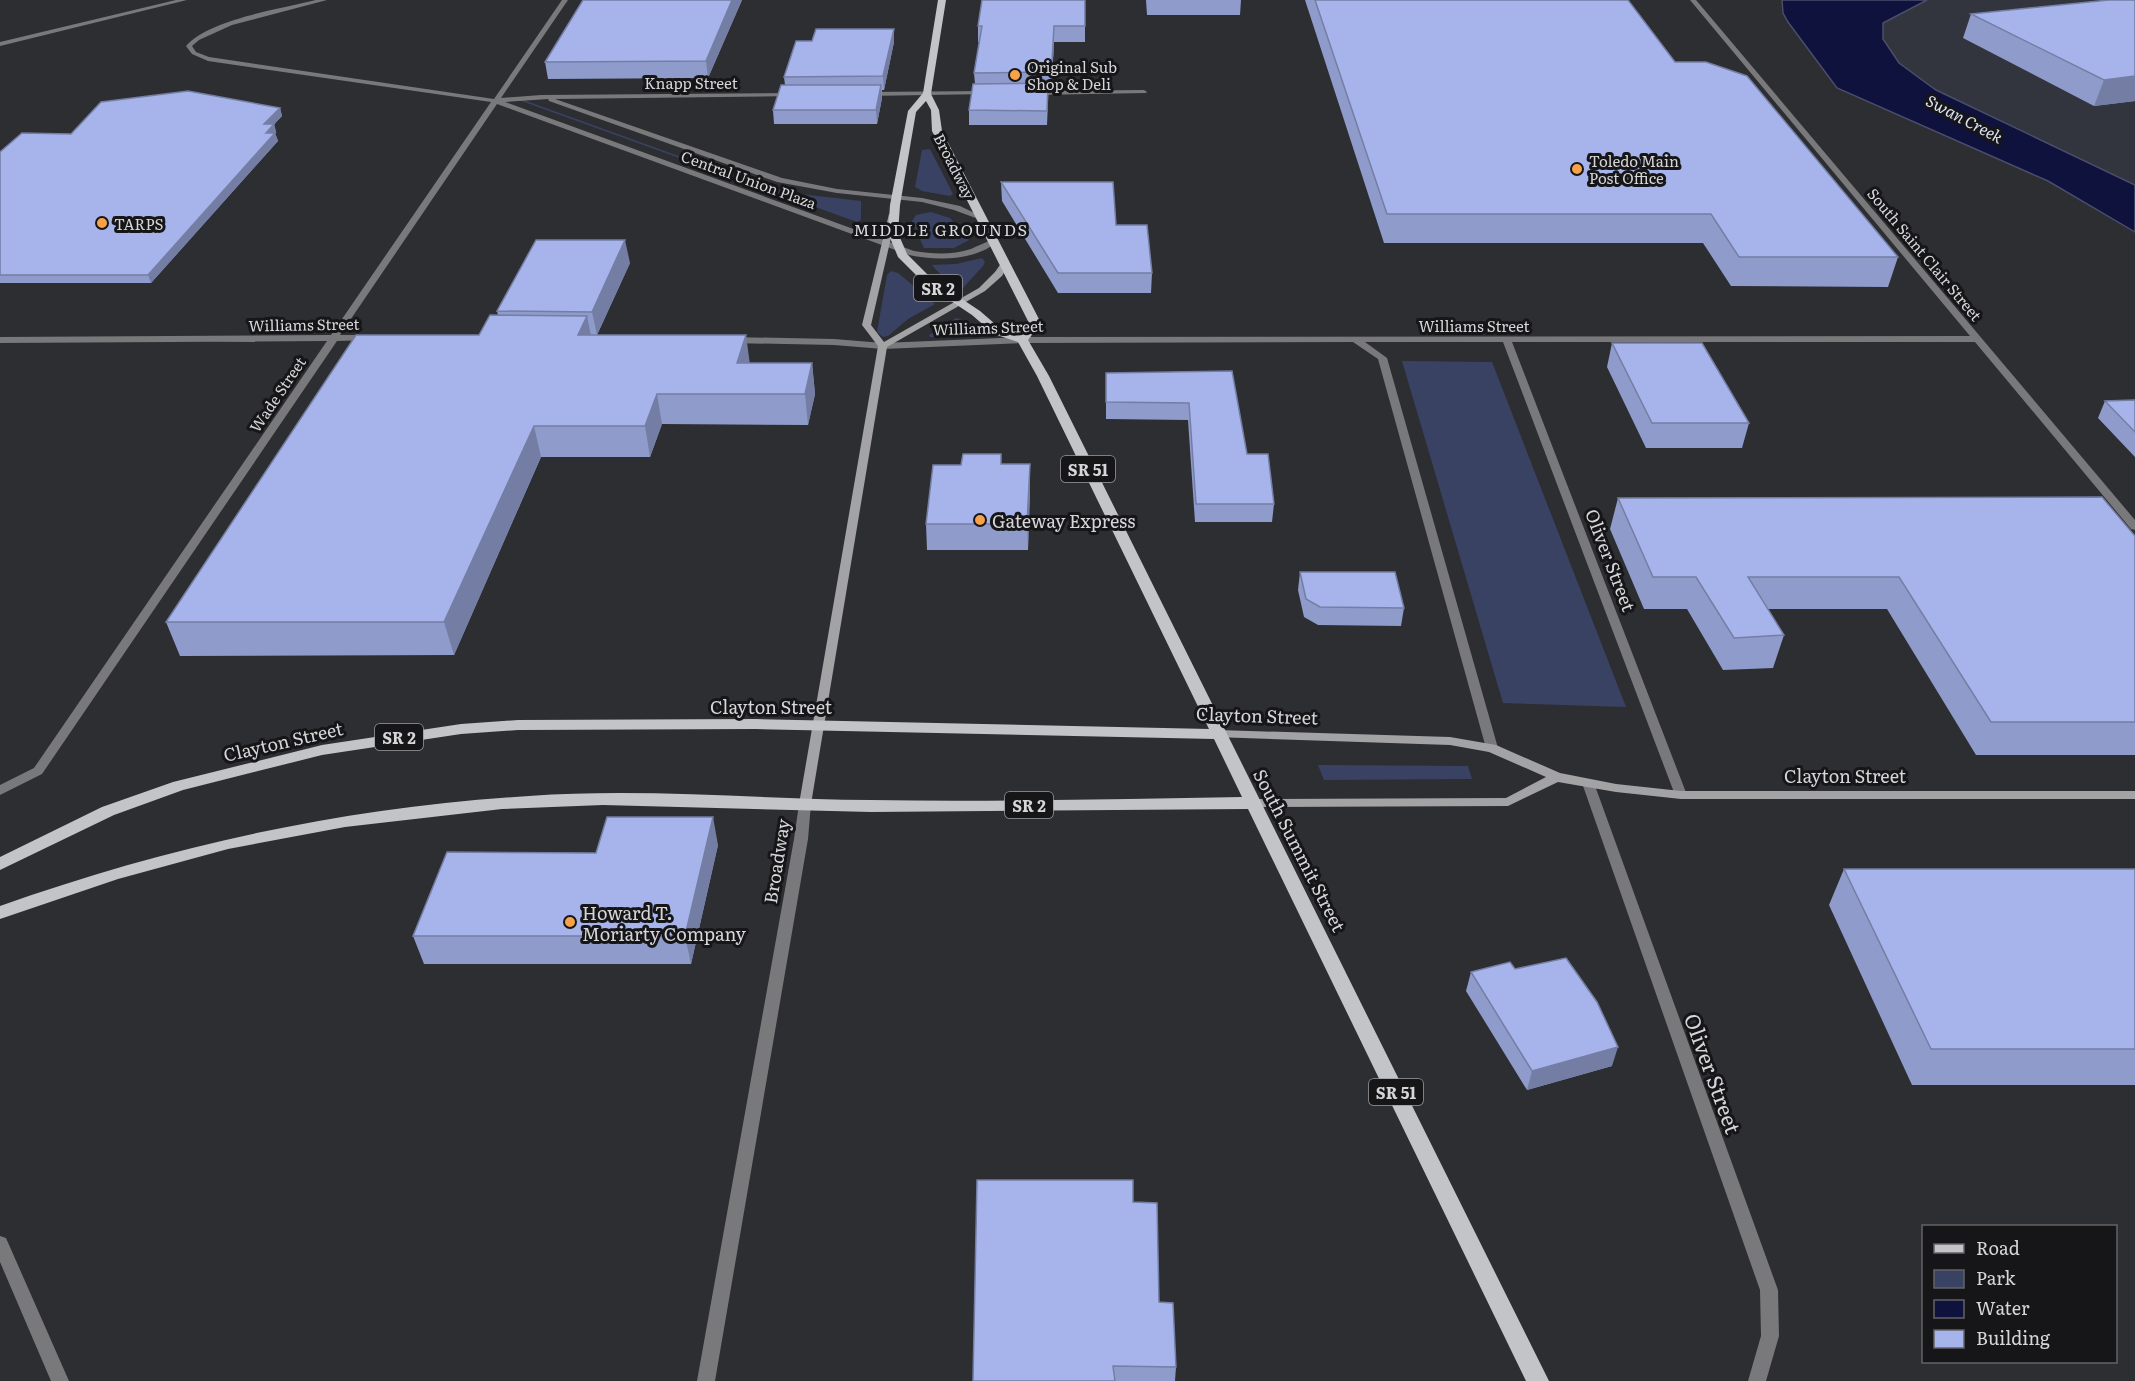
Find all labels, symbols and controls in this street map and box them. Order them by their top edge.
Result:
place label: Original Sub Shop & Deli [1027,55,1117,95]
marker: Original Sub Shop & Deli [1008,68,1022,82]
street label: Knapp Street [644,71,738,94]
water label: Swan Creek [1922,88,2008,148]
street label: Broadway [929,129,982,203]
street label: Central Union Plaza [678,144,821,214]
place label: Toledo Main Post Office [1589,149,1679,189]
marker: Toledo Main Post Office [1570,162,1584,176]
street label: South Saint Clair Street [1862,182,1988,326]
place label: TARPS [114,212,164,235]
marker: TARPS [95,216,109,230]
district label: MIDDLE GROUNDS [853,217,1029,241]
road number: SR 2 [914,275,962,301]
street label: Williams Street [248,312,360,336]
street label: Williams Street [932,314,1044,340]
street label: Williams Street [1418,314,1530,337]
street label: Wade Street [243,352,311,436]
road number: SR 51 [1061,456,1115,482]
street label: Oliver Street [1579,505,1643,616]
place label: Gateway Express [992,507,1135,534]
marker: Gateway Express [973,513,987,527]
street label: Clayton Street [710,693,833,720]
street label: Clayton Street [1196,699,1319,731]
street label: Clayton Street [220,714,346,768]
road number: SR 2 [375,724,423,750]
street label: Clayton Street [1784,762,1907,789]
street label: South Summit Street [1247,764,1353,937]
road number: SR 2 [1005,792,1053,818]
street label: Broadway [756,816,796,905]
place label: Howard T. Moriarty Company [582,899,747,947]
marker: Howard T. Moriarty Company [563,915,577,929]
street label: Oliver Street [1678,1009,1750,1138]
road number: SR 51 [1369,1079,1423,1105]
legend [1922,1225,2117,1363]
text: Road [1976,1234,2020,1261]
text: Park [1976,1264,2017,1291]
text: Water [1976,1294,2030,1321]
text: Building [1976,1324,2051,1351]

